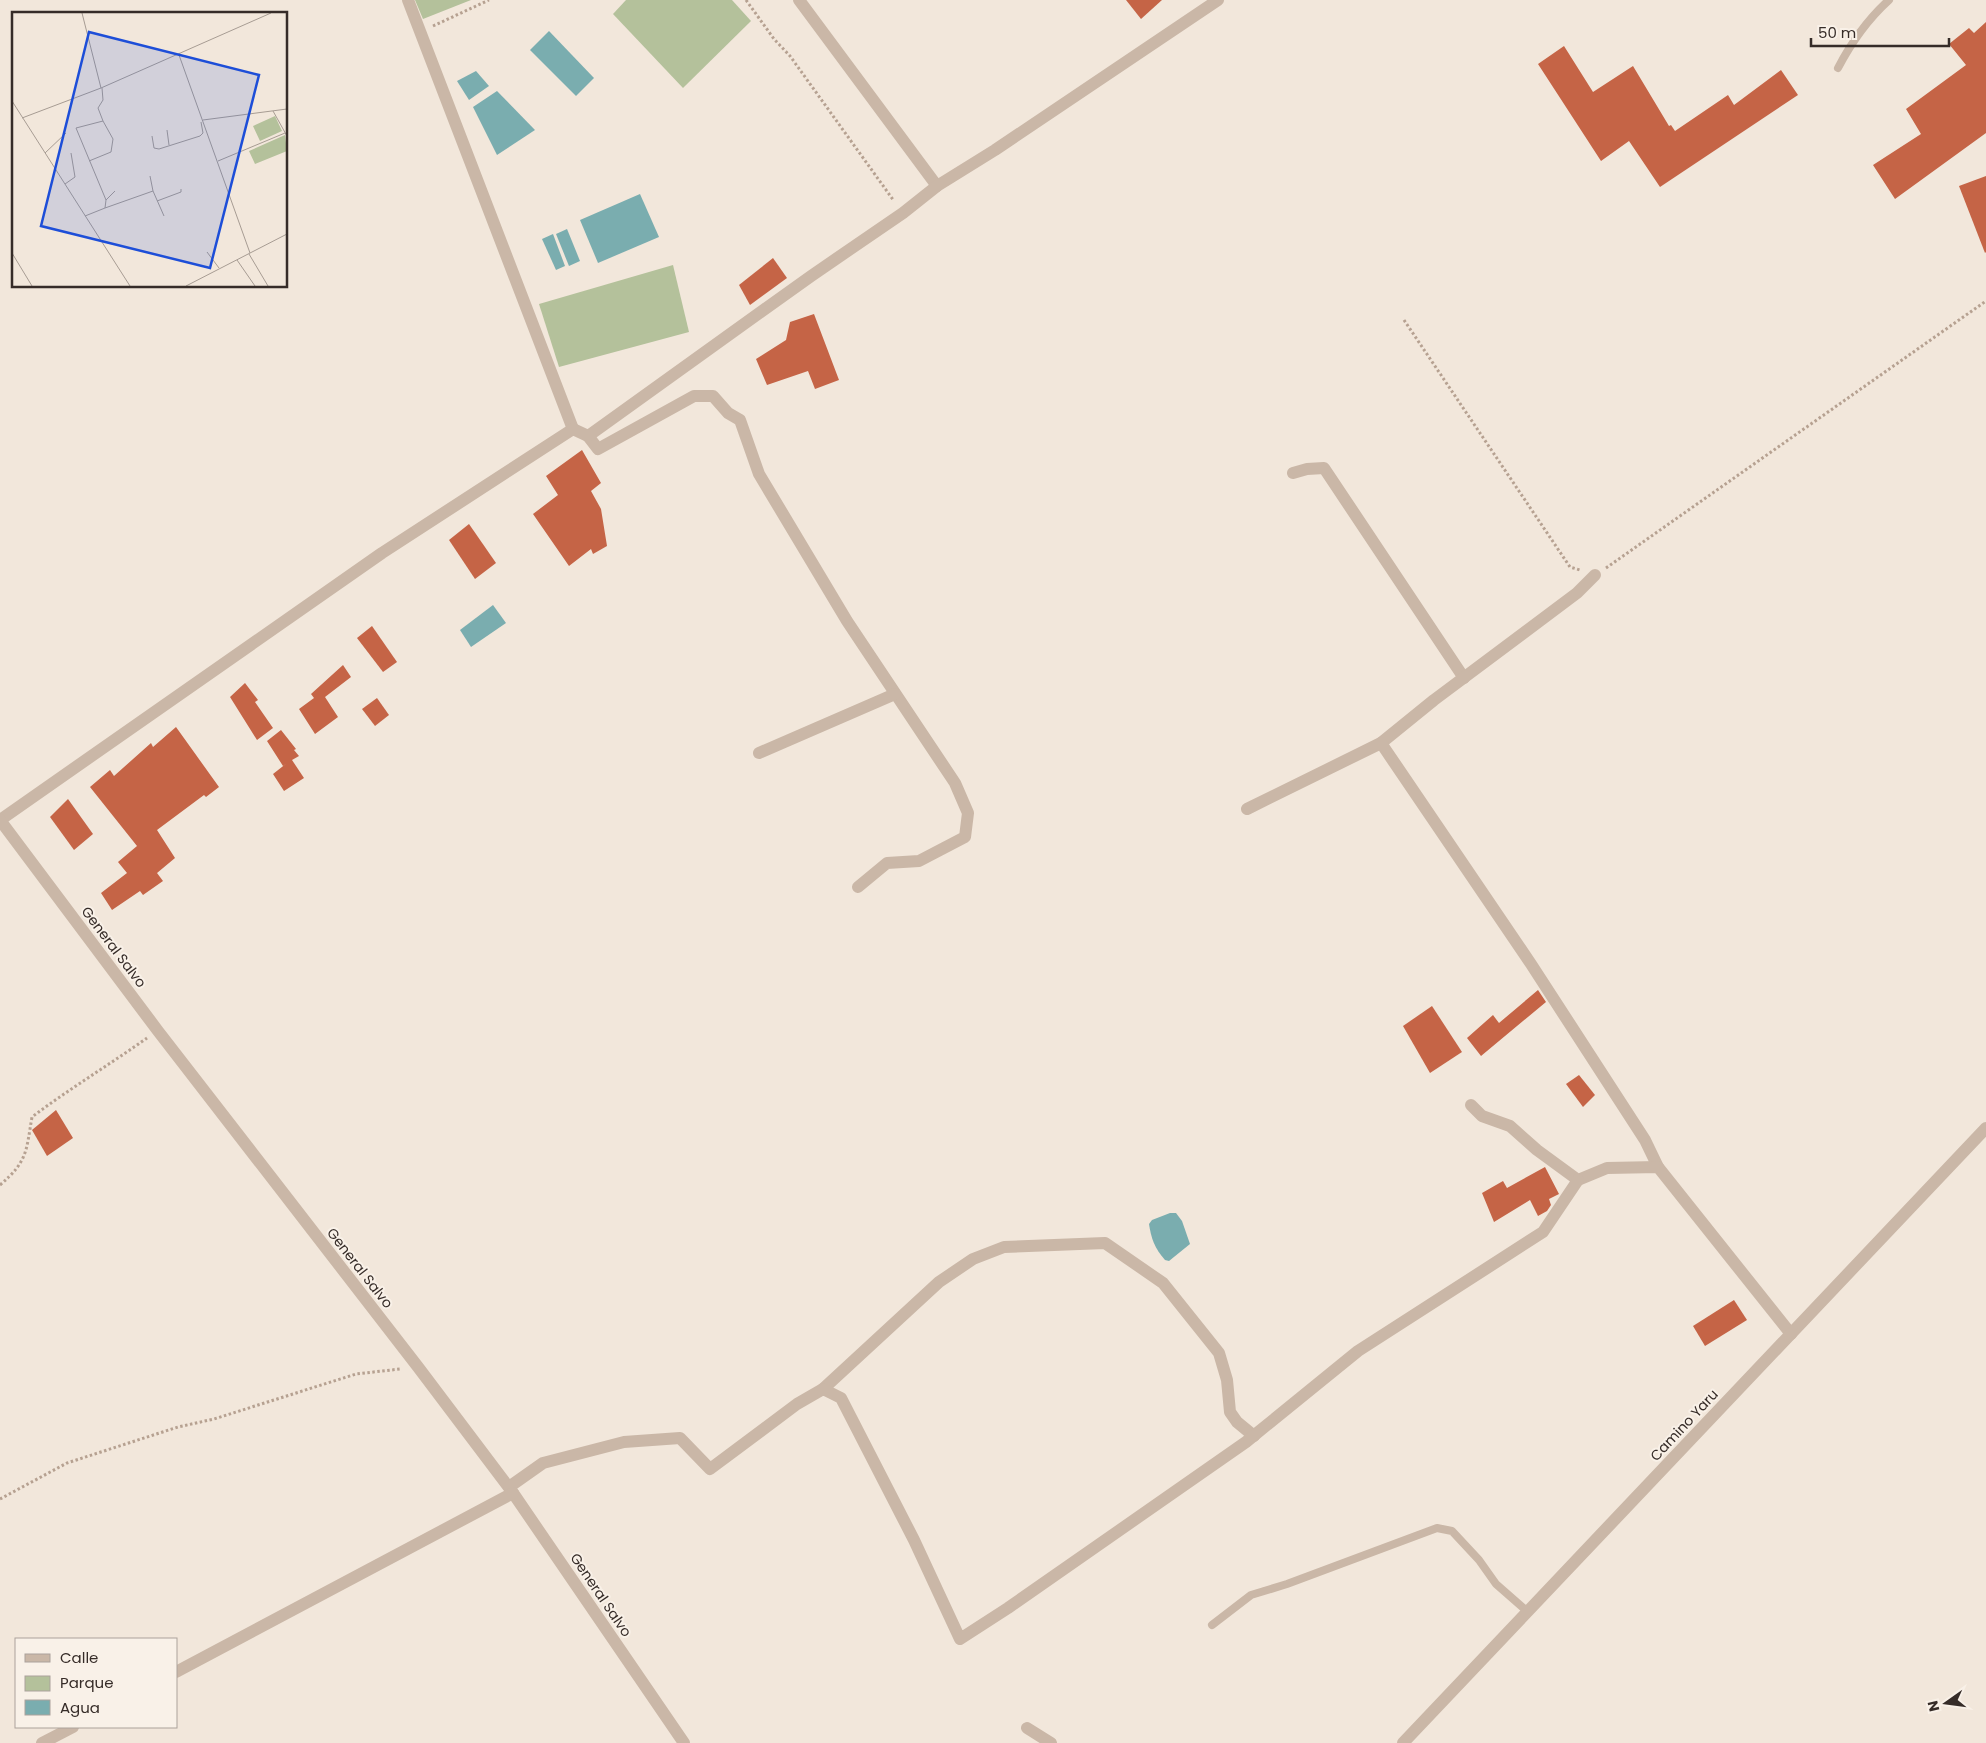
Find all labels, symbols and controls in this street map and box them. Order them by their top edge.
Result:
inset map [12,12,288,288]
scale bar [1811,15,1948,47]
text: 50 m [1818,22,1856,43]
street label: General Salvo [77,902,151,992]
street label: General Salvo [322,1224,398,1312]
street label: Camino Yaru [1645,1385,1723,1465]
street label: General Salvo [566,1549,636,1641]
legend [15,1638,178,1728]
text: Calle [60,1647,98,1668]
text: Parque [60,1672,113,1693]
north arrow [1921,1678,1971,1728]
text: Agua [60,1697,100,1718]
text: N [1922,1699,1944,1714]

